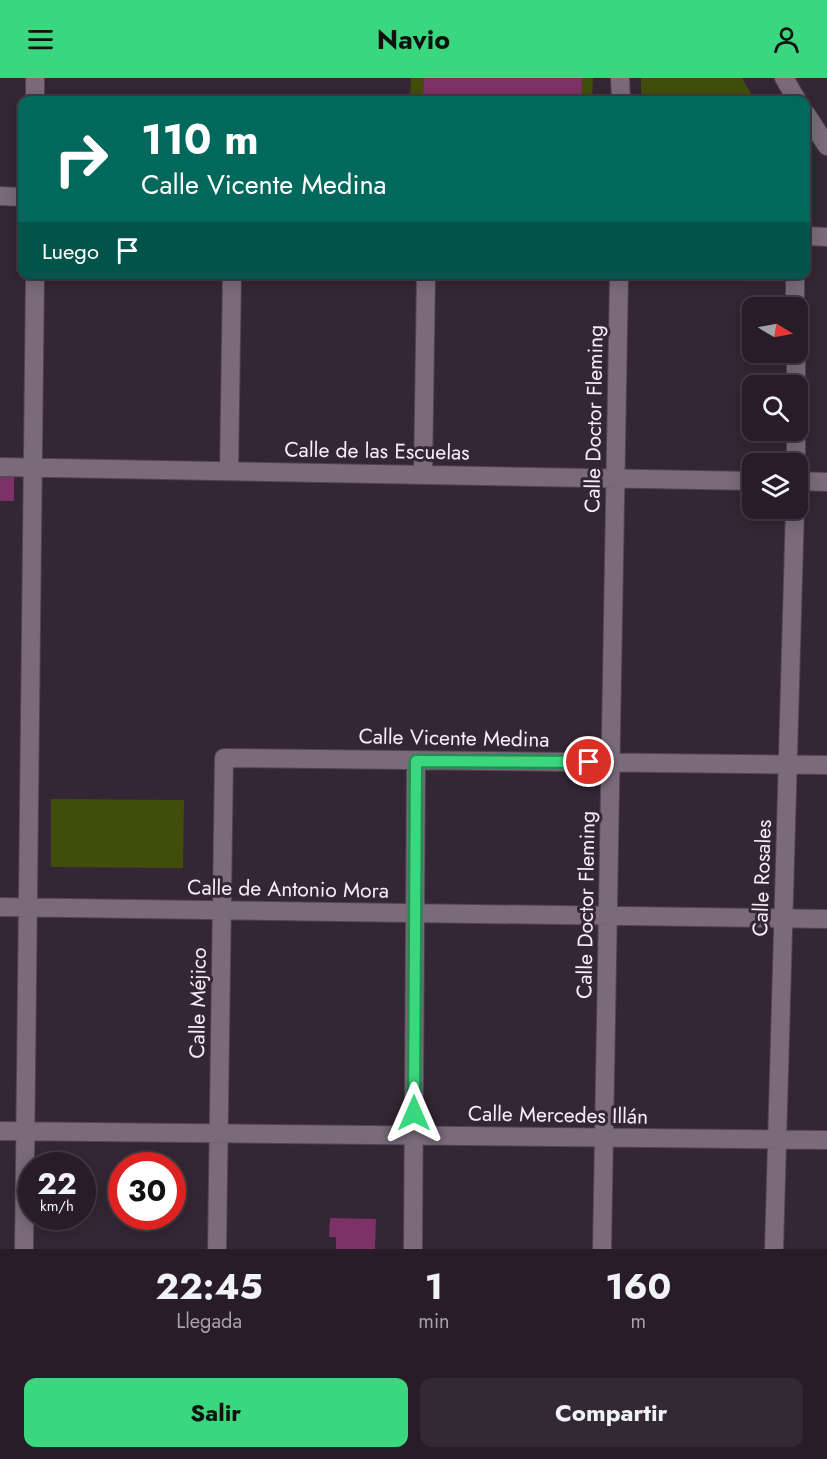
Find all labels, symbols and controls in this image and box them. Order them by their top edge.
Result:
text: Navio [377,20,450,59]
icon: menu [24,23,57,56]
icon: person [770,23,803,56]
text: 110 m [141,109,259,170]
icon: right [42,120,120,198]
text: Calle Vicente Medina [141,165,387,204]
icon: arrive [111,234,144,267]
text: Luego [42,235,99,267]
north arrow [742,297,808,363]
map controls [742,297,808,519]
street label: Calle Doctor Fleming [577,325,611,513]
button: search [742,375,808,441]
street label: Calle de las Escuelas [284,434,470,468]
button: layers [742,453,808,519]
street label: Calle Vicente Medina [358,721,550,755]
pin [563,736,614,787]
icon: arrive [572,745,605,778]
street label: Calle Doctor Fleming [569,811,603,999]
street label: Calle Rosales [745,819,779,937]
street label: Calle de Antonio Mora [187,872,389,906]
street label: Calle Méjico [182,947,214,1059]
position arrow [382,1081,446,1145]
street label: Calle Mercedes Illán [468,1098,648,1132]
speed limit sign: 30 [108,1152,186,1230]
text: 22 [37,1162,77,1205]
text: km/h [40,1195,74,1217]
text: 22:45 [156,1260,263,1312]
text: 1 [425,1260,443,1312]
text: 160 [605,1260,671,1312]
text: Llegada [176,1307,242,1336]
text: min [418,1307,450,1336]
text: m [631,1307,646,1336]
button: Salir [24,1378,408,1447]
button: Compartir [420,1378,803,1447]

